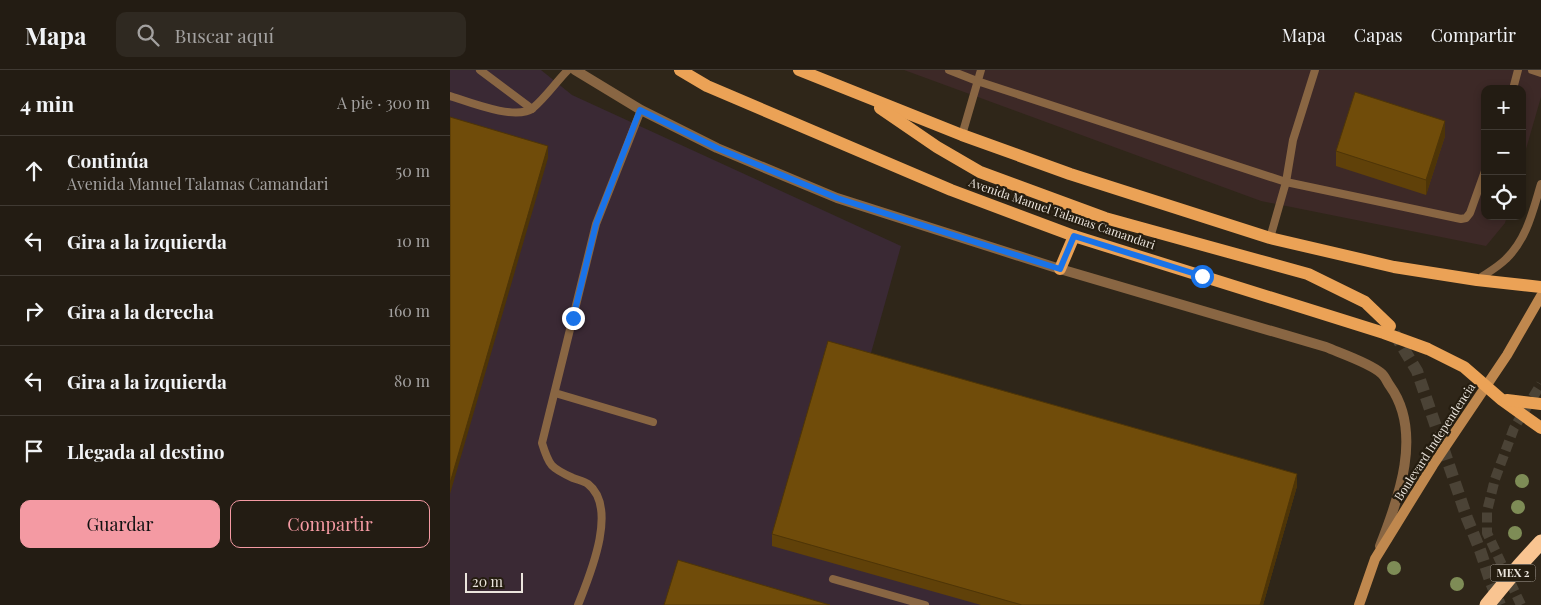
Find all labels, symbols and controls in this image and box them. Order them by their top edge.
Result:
search box [116,12,466,57]
text: Mapa [25,19,86,51]
icon: search [134,21,162,49]
text: Buscar aquí [174,22,274,48]
text: Mapa [1282,23,1326,47]
text: Capas [1354,23,1403,47]
text: Compartir [1431,23,1516,47]
map controls [1481,85,1526,220]
button: + [1481,85,1526,130]
text: 4 min [20,89,74,117]
text: A pie · 300 m [337,92,430,113]
button: − [1481,130,1526,175]
text: Continúa [67,147,149,173]
icon: ahead [20,157,48,185]
text: 50 m [396,160,430,181]
text: Avenida Manuel Talamas Camandari [67,173,328,194]
street label: Avenida Manuel Talamas Camandari [966,173,1158,253]
button: locate [1481,175,1526,220]
icon: left [20,227,48,255]
text: Gira a la izquierda [67,228,227,254]
text: 10 m [396,230,430,251]
route start [1191,265,1214,288]
icon: right [20,297,48,325]
text: Gira a la derecha [67,298,214,324]
text: 160 m [388,300,430,321]
route end [562,307,585,330]
icon: left [20,367,48,395]
text: Gira a la izquierda [67,368,227,394]
text: 80 m [394,370,430,391]
street label: Boulevard Independencia [1390,380,1478,503]
icon: arrive [20,437,48,465]
text: Llegada al destino [67,438,225,464]
button: Guardar [20,500,220,548]
button: Compartir [230,500,430,548]
road number: MEX 2 [1490,564,1536,582]
scale bar [465,570,522,593]
text: 20 m [472,572,503,591]

